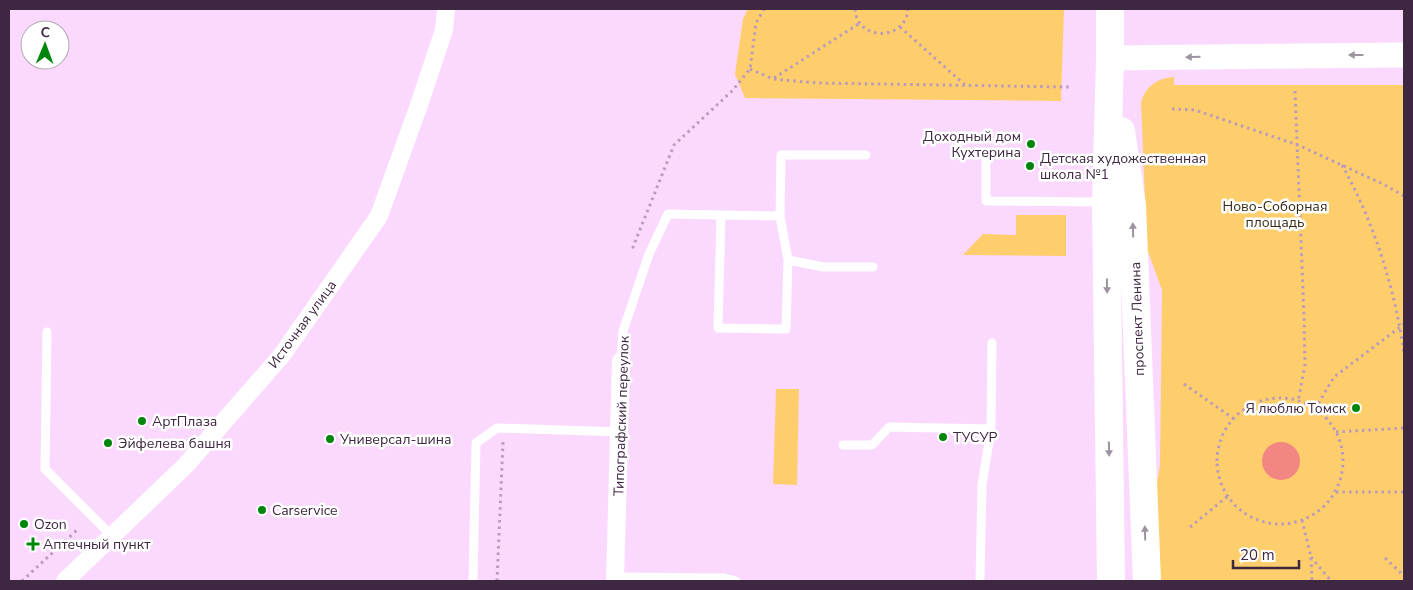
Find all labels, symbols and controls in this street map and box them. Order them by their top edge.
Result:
north arrow [20,20,70,70]
text: С [40,23,51,42]
one-way arrow [1347,51,1363,59]
one-way arrow [1185,53,1201,61]
place label: Доходный дом Кухтерина [923,127,1021,162]
marker: Доходный дом Кухтерина [1025,138,1037,150]
place label: Детская художественная школа №1 [1040,149,1206,184]
marker: Детская художественная школа №1 [1024,160,1036,172]
park label: Ново-Соборная площадь [1223,197,1327,232]
one-way arrow [1129,222,1137,238]
street label: проспект Ленина [1126,262,1149,376]
street label: Источная улица [264,276,341,372]
one-way arrow [1103,278,1111,294]
street label: Типографский переулок [609,335,634,497]
place label: Я люблю Томск [1246,399,1347,418]
marker: Я люблю Томск [1350,402,1362,414]
place label: АртПлаза [152,412,217,431]
marker: АртПлаза [136,415,148,427]
place label: ТУСУР [953,428,997,447]
place label: Универсал-шина [339,430,452,449]
marker: ТУСУР [937,431,949,443]
marker: Универсал-шина [324,433,336,445]
place label: Эйфелева башня [118,434,231,453]
marker: Эйфелева башня [102,437,114,449]
one-way arrow [1105,441,1113,457]
place label: Carservice [272,501,337,520]
marker: Carservice [256,504,268,516]
place label: Ozon [34,515,67,534]
marker: Ozon [18,518,30,530]
one-way arrow [1141,524,1149,540]
place label: Аптечный пункт [43,535,151,554]
marker: Аптечный пункт [27,538,39,550]
scale bar [1233,538,1299,570]
text: 20 m [1240,545,1275,565]

